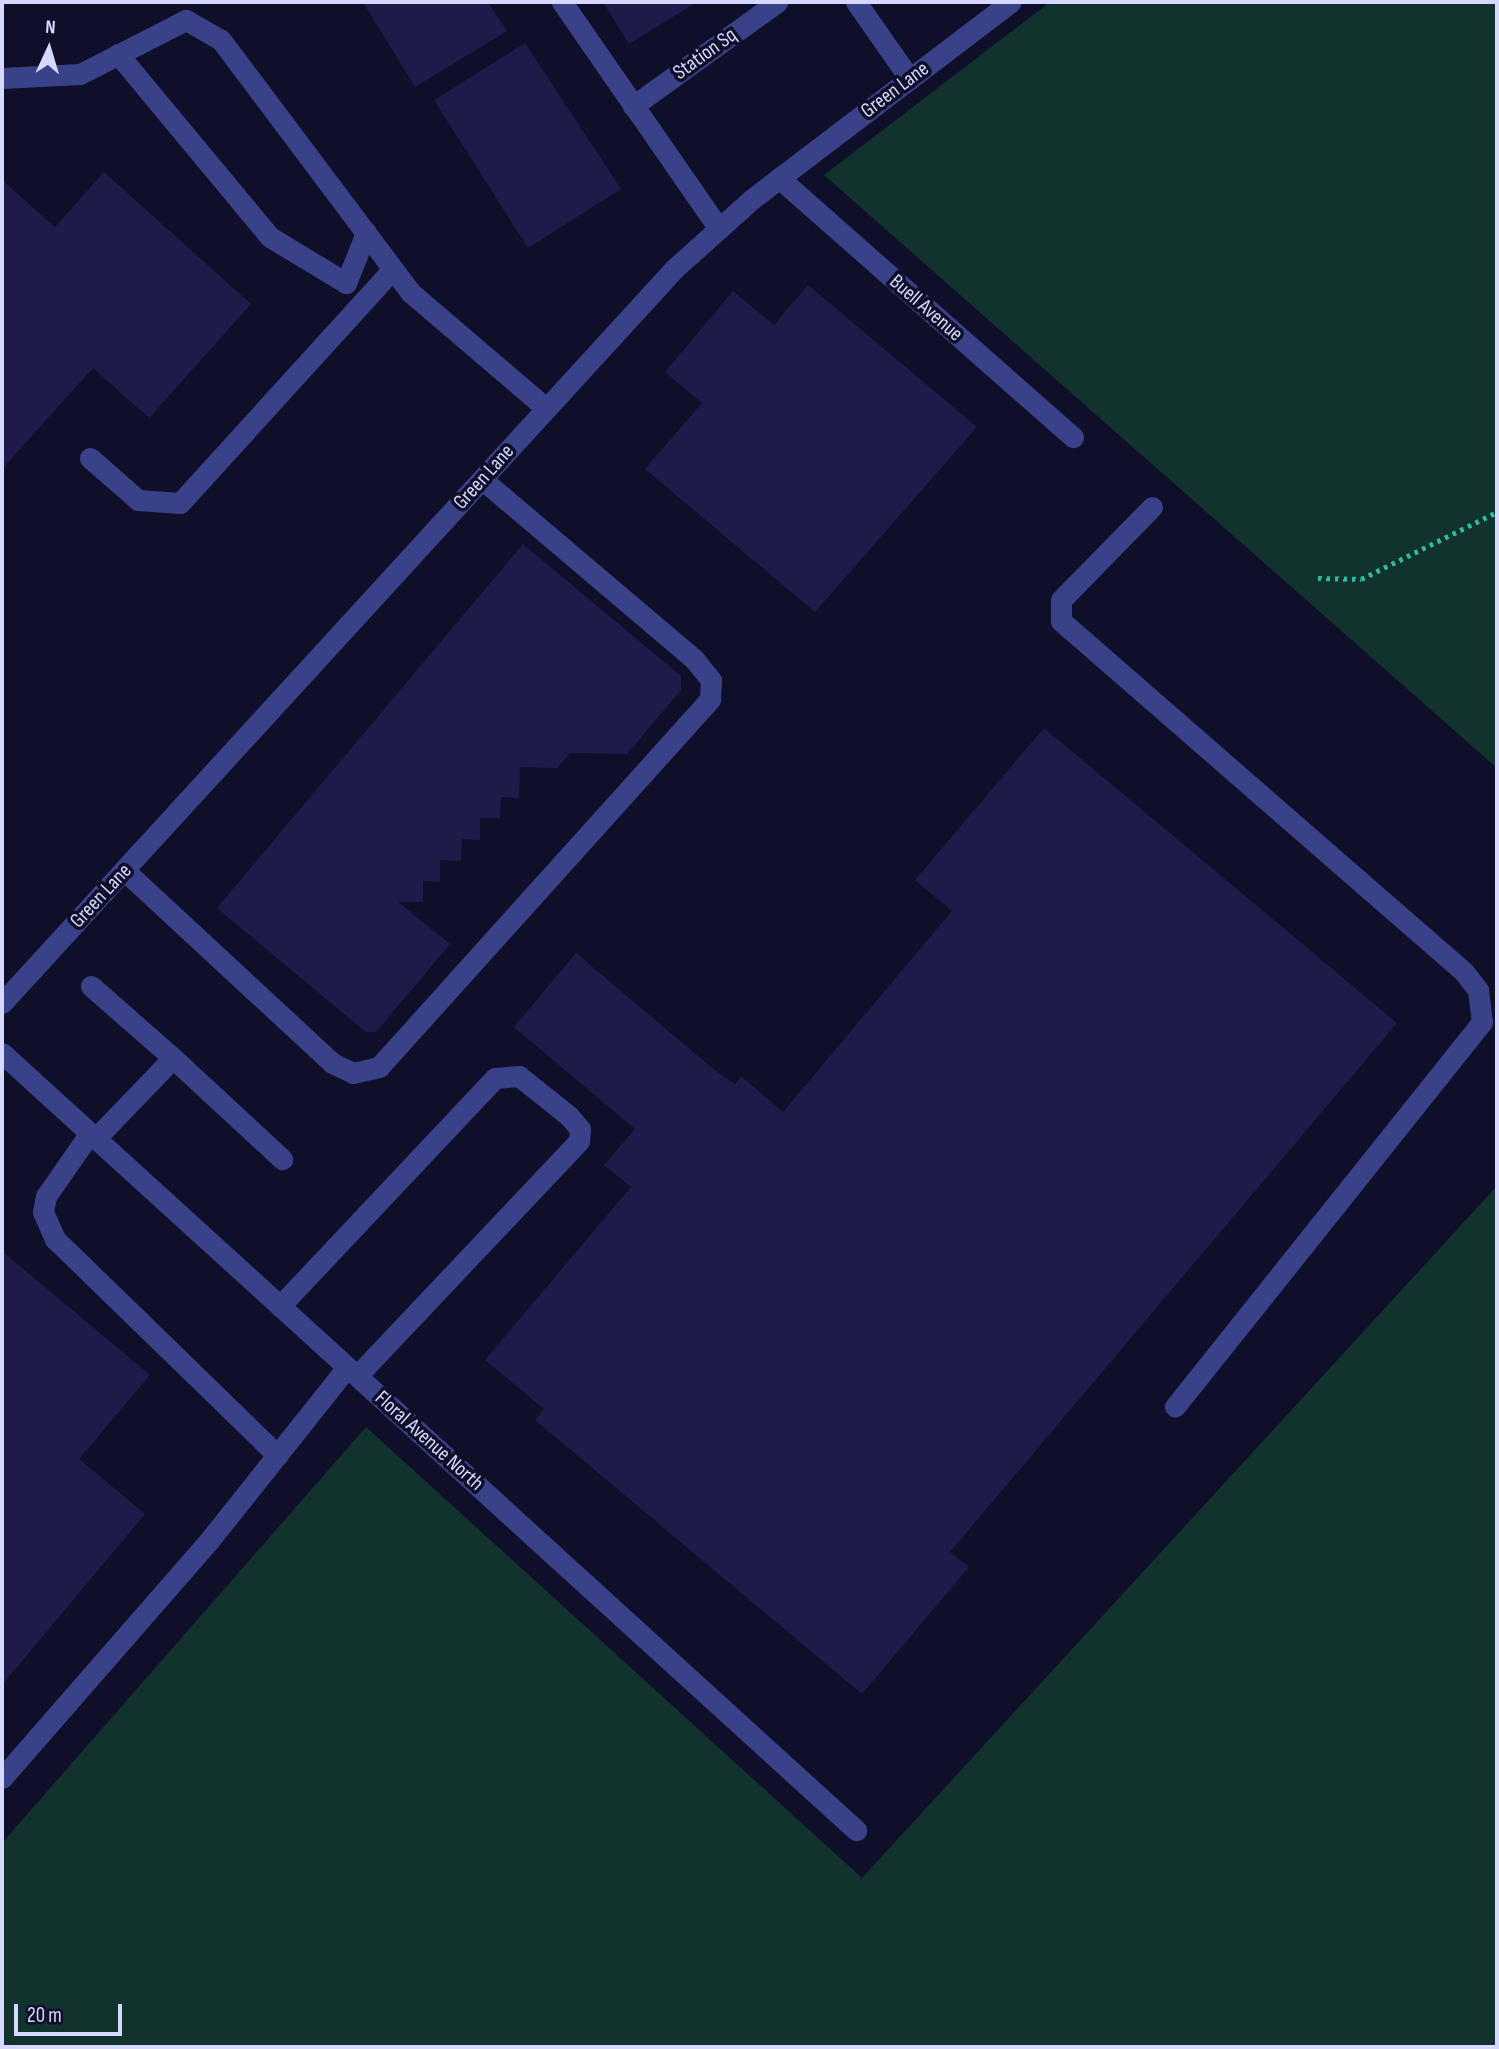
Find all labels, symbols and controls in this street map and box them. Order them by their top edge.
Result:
north arrow [14,14,84,84]
text: N [45,16,56,39]
street label: Station Sq [668,23,742,85]
street label: Green Lane [856,56,934,124]
street label: Buell Avenue [884,269,968,347]
street label: Green Lane [448,439,520,515]
street label: Green Lane [65,859,137,933]
street label: Floral Avenue North [370,1386,488,1496]
scale bar [18,1990,126,2034]
text: 20 m [27,2003,62,2028]

